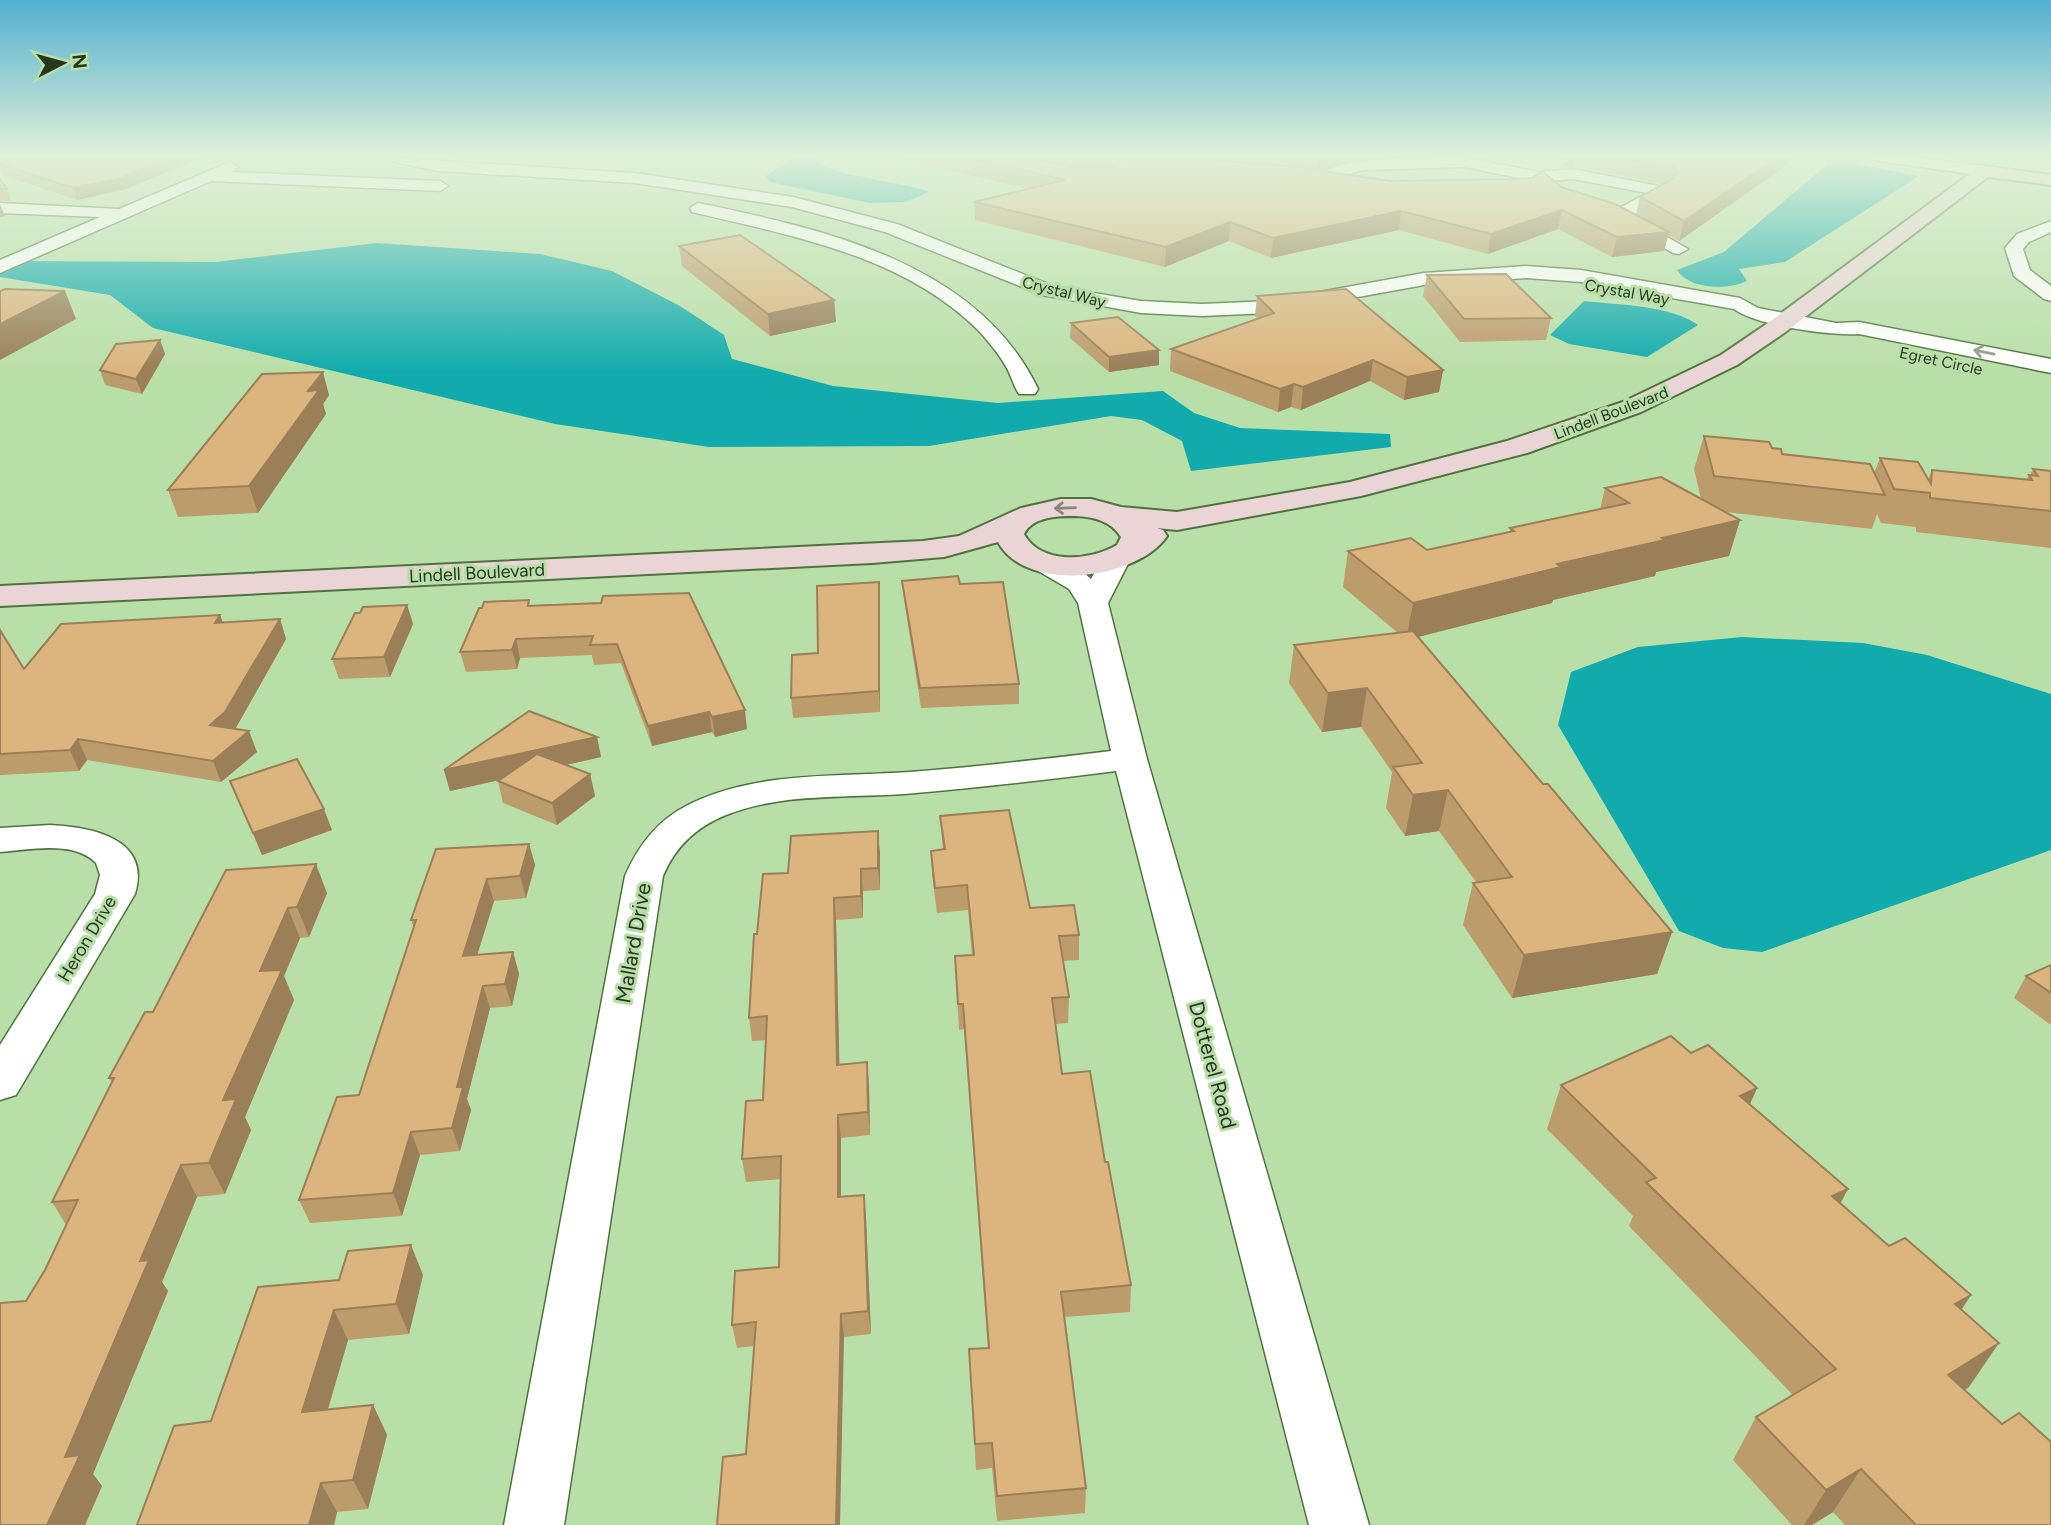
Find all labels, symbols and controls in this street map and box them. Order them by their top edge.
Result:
north arrow [28,28,98,98]
text: N [67,53,92,70]
street label: Crystal Way [1020,272,1108,312]
street label: Crystal Way [1583,275,1671,309]
street label: Egret Circle [1898,343,1985,379]
one-way arrow [1973,344,1996,358]
street label: Lindell Boulevard [1551,382,1671,444]
one-way arrow [1054,501,1077,514]
street label: Lindell Boulevard [408,558,546,588]
street label: Mallard Drive [610,881,656,1005]
street label: Heron Drive [53,892,121,986]
street label: Dotterel Road [1184,999,1242,1131]

